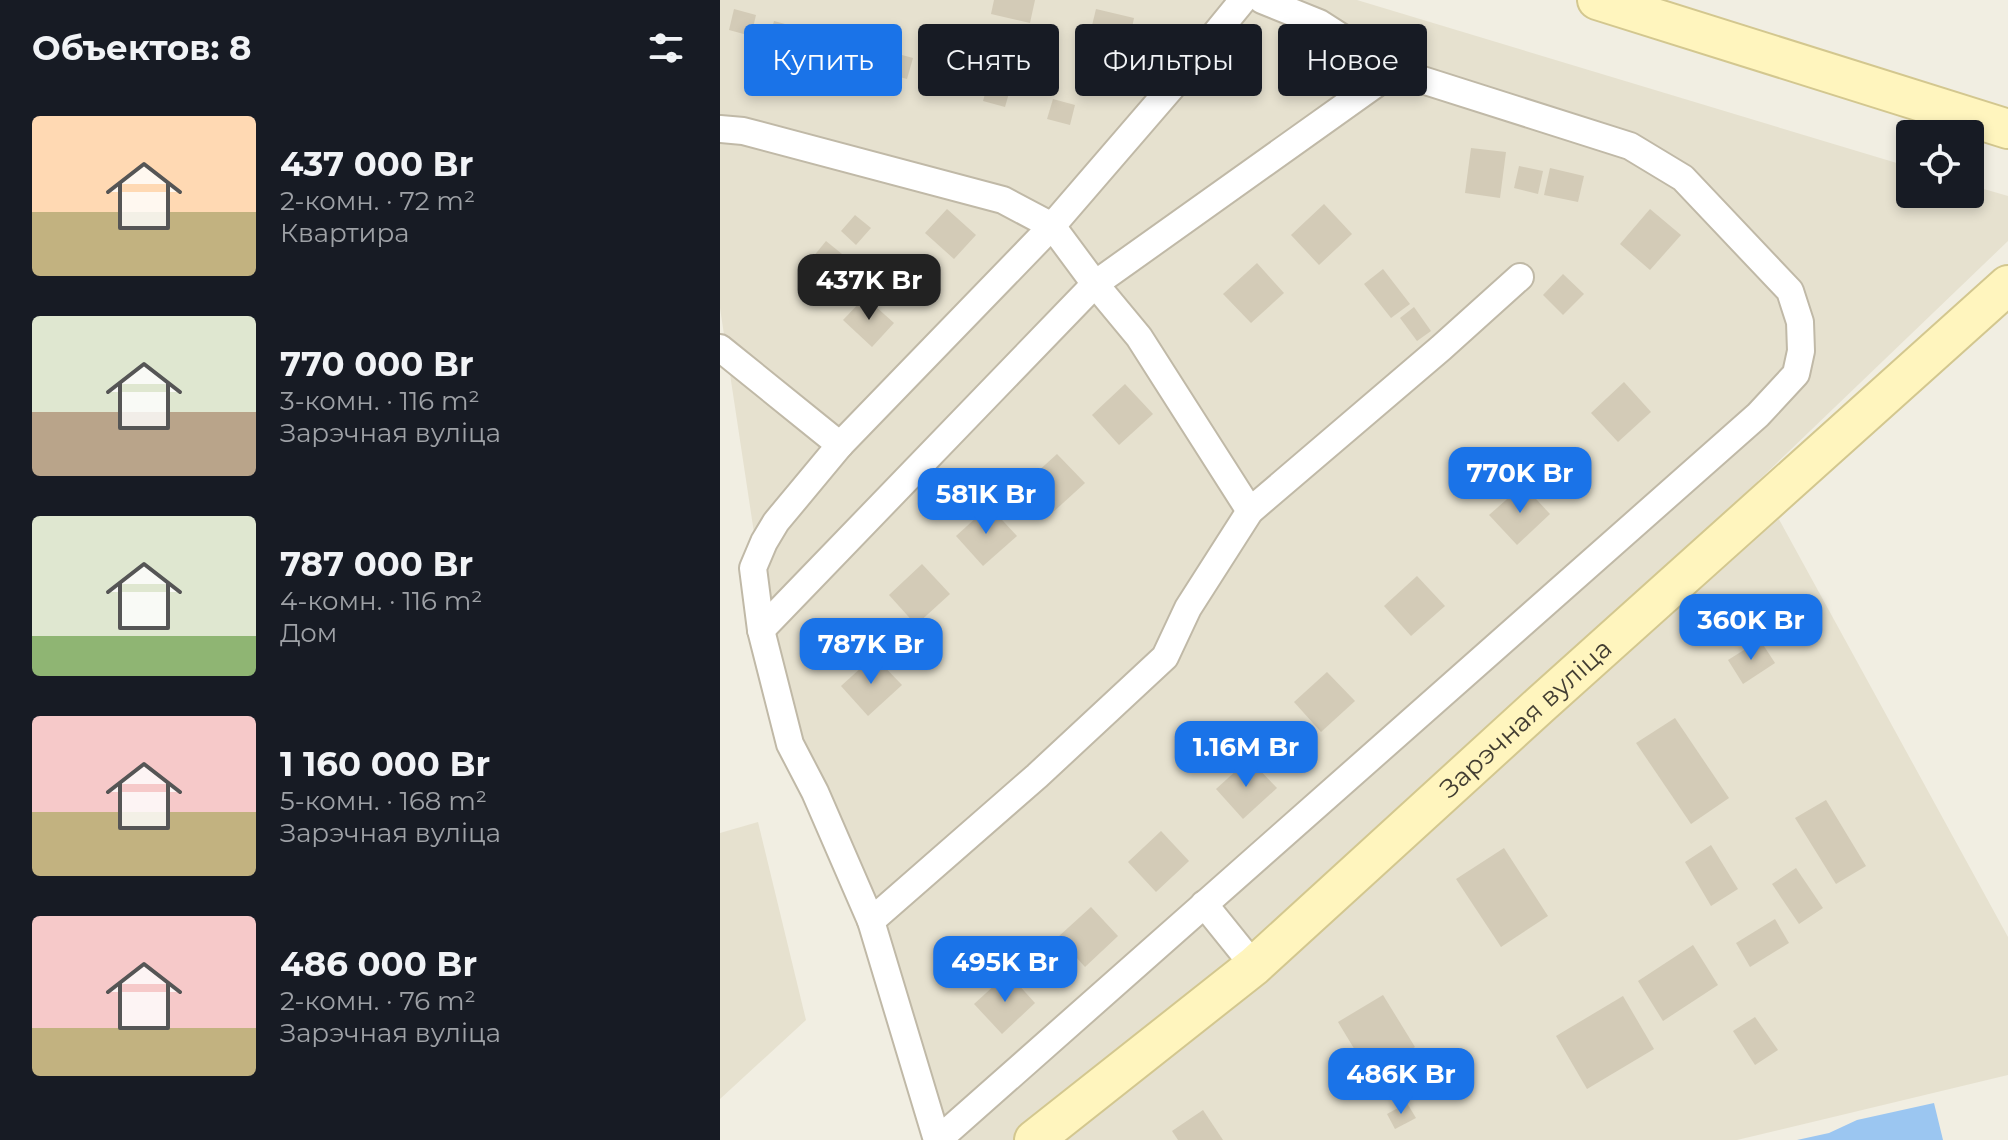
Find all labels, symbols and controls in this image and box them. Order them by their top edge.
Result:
chip: Купить [744,24,902,96]
chip: Снять [918,24,1059,96]
chip: Фильтры [1075,24,1262,96]
chip: Новое [1278,24,1427,96]
icon: filters [644,26,688,70]
text: Объектов: 8 [32,27,251,69]
map controls [1896,120,1984,208]
button: locate [1896,120,1984,208]
text: 437 000 Br [280,143,473,185]
icon: home [96,148,192,244]
text: 2-комн. · 72 m² [280,185,475,217]
text: Квартира [280,217,409,249]
pin: 437K Br [795,254,943,322]
text: 437K Br [816,264,922,296]
text: 770 000 Br [280,343,474,385]
icon: home [96,348,192,444]
text: 3-комн. · 116 m² [280,385,480,417]
text: Зарэчная вуліца [280,417,501,449]
pin: 770K Br [1446,447,1594,515]
text: 770K Br [1466,457,1574,489]
pin: 581K Br [912,468,1060,536]
text: 581K Br [936,478,1036,510]
text: 787 000 Br [280,543,473,585]
icon: home [96,548,192,644]
text: 4-комн. · 116 m² [280,585,483,617]
pin: 360K Br [1677,594,1825,662]
text: 360K Br [1697,604,1805,636]
text: Дом [280,617,337,649]
pin: 787K Br [797,618,945,686]
text: 787K Br [818,628,924,660]
street label: Зарэчная вуліца [1433,632,1618,805]
pin: 1.16M Br [1163,721,1329,789]
text: 1.16M Br [1193,731,1299,763]
text: 1 160 000 Br [280,743,490,785]
icon: home [96,748,192,844]
text: 5-комн. · 168 m² [280,785,487,817]
text: Зарэчная вуліца [280,817,501,849]
pin: 495K Br [931,936,1079,1004]
text: 486 000 Br [280,943,477,985]
text: 495K Br [951,946,1059,978]
icon: home [96,948,192,1044]
text: 2-комн. · 76 m² [280,985,476,1017]
text: Зарэчная вуліца [280,1017,501,1049]
pin: 486K Br [1327,1048,1475,1116]
text: 486K Br [1346,1058,1456,1090]

